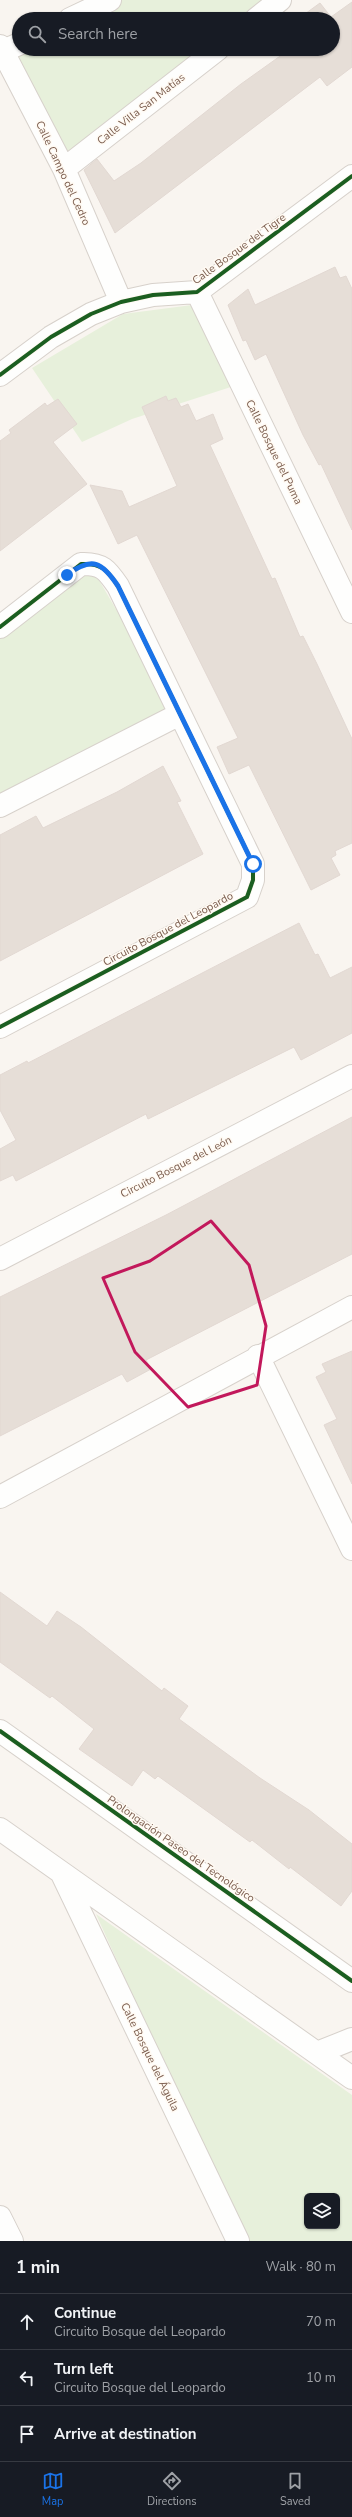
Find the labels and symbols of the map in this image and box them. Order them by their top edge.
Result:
street label: Calle Villa San Matías [94,70,188,148]
street label: Calle Campo del Cedro [32,118,94,228]
street label: Calle Bosque del Tigre [189,210,289,288]
street label: Calle Bosque del Puma [242,397,306,507]
route end [58,566,76,584]
route start [244,855,262,873]
street label: Circuito Bosque del Leopardo [100,888,236,970]
street label: Circuito Bosque del León [118,1132,234,1202]
street label: Prolongación Paseo del Tecnológico [104,1792,258,1906]
street label: Calle Bosque del Águila [117,2000,184,2114]

